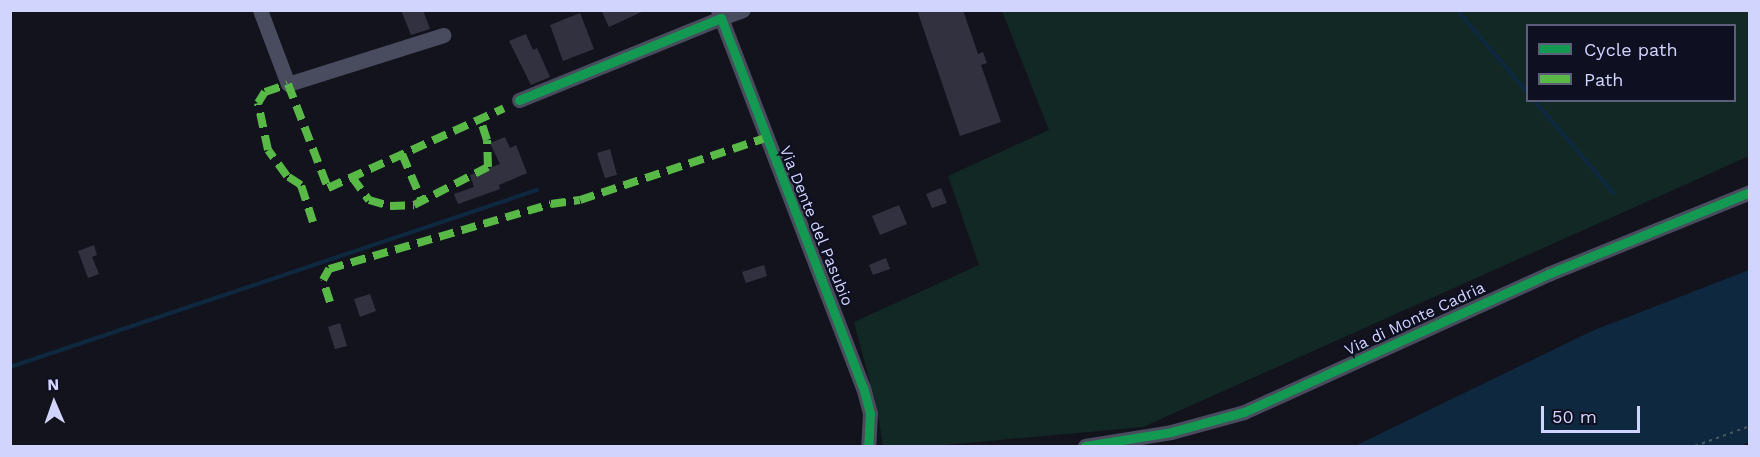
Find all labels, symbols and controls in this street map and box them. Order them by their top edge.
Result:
legend [1526,24,1736,102]
text: Cycle path [1584,39,1678,60]
text: Path [1584,69,1624,90]
street label: Via Dente del Pasubio [775,143,857,309]
street label: Via di Monte Cadria [1342,278,1488,360]
north arrow [24,373,84,433]
text: N [47,375,60,394]
scale bar [1544,394,1643,432]
text: 50 m [1552,406,1597,427]

